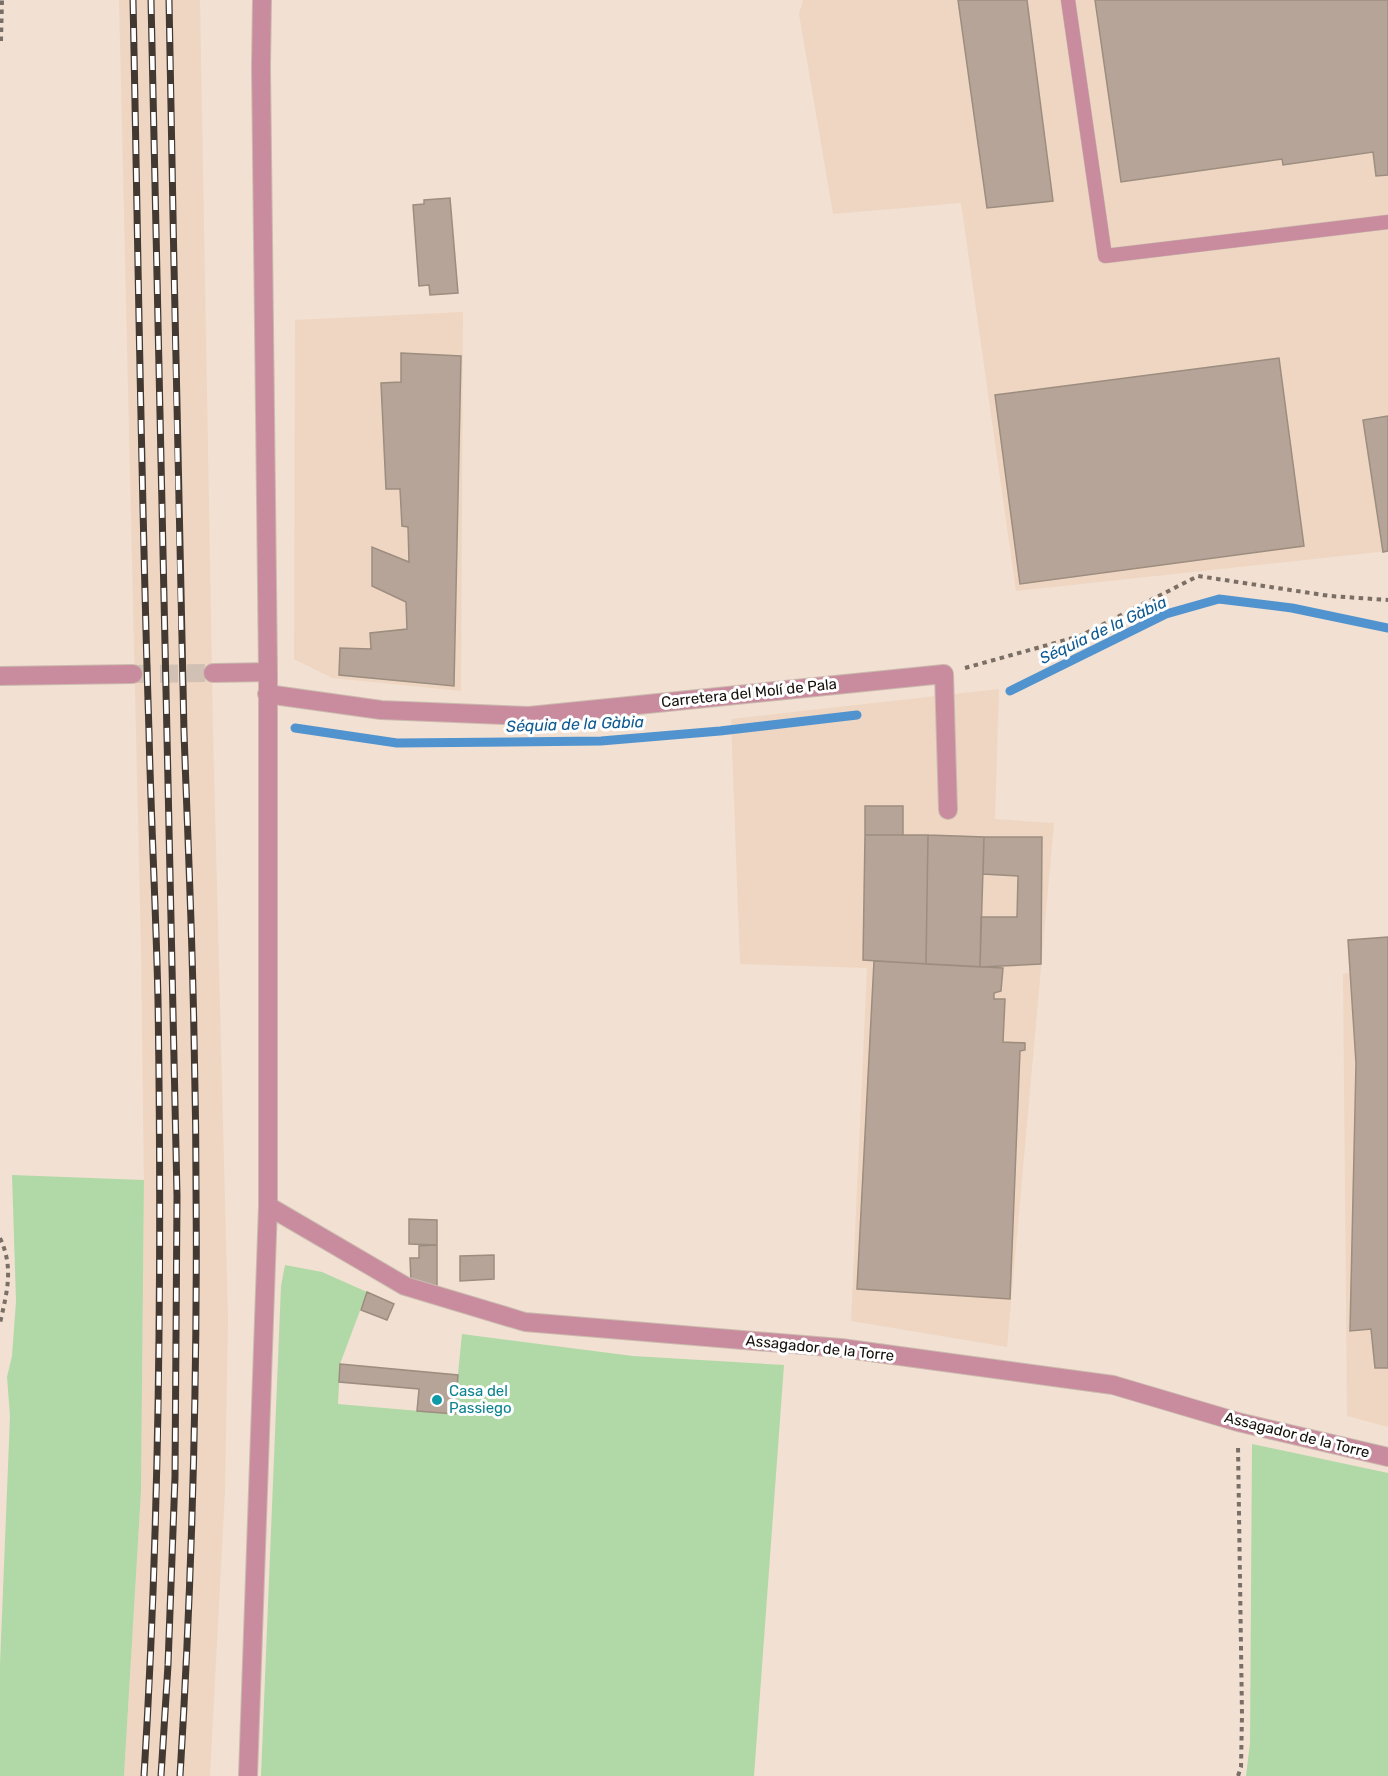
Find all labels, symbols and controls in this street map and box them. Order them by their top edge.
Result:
water label: Séquia de la Gàbia [1036,592,1170,668]
street label: Carretera del Molí de Pala [660,675,838,711]
water label: Séquia de la Gàbia [506,712,644,736]
street label: Assagador de la Torre [745,1331,895,1365]
place label: Casa del Passiego [449,1382,512,1417]
marker: Casa del Passiego [430,1393,444,1407]
street label: Assagador de la Torre [1222,1408,1372,1462]

